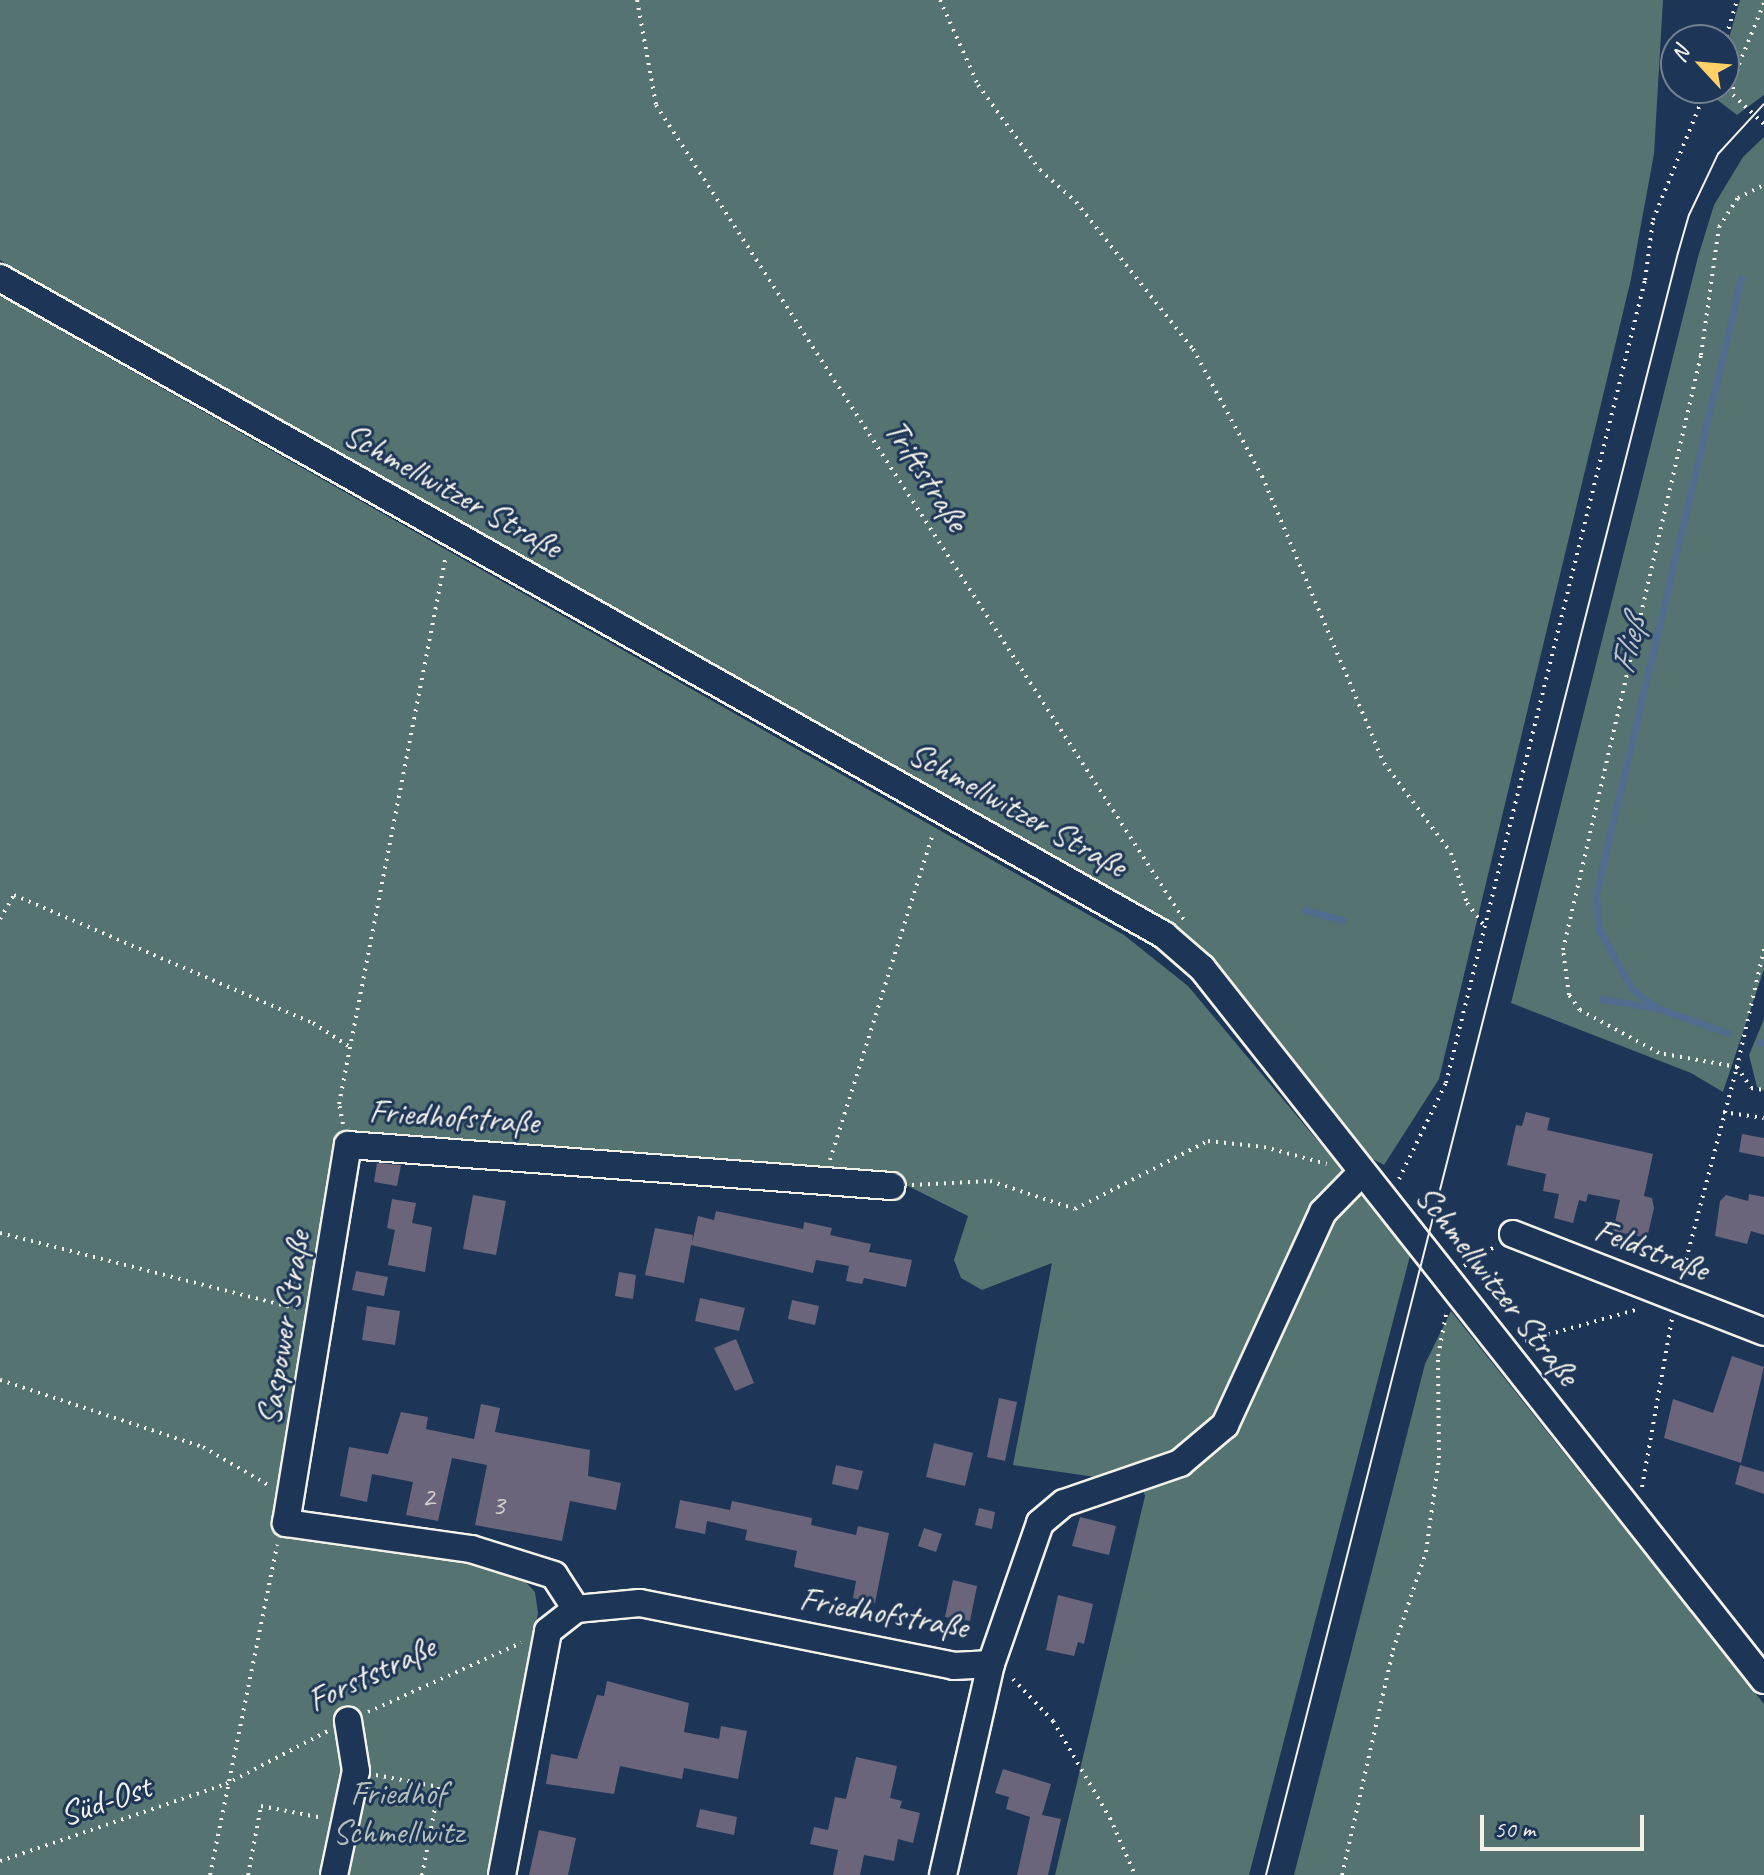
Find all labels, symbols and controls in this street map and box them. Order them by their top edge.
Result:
north arrow [1660,24,1740,104]
text: N [1665,42,1696,67]
street label: Triftstraße [876,412,978,538]
street label: Schmellwitzer Straße [337,413,569,567]
water label: Fließ [1601,614,1655,678]
street label: Schmellwitzer Straße [902,732,1134,886]
street label: Friedhofstraße [368,1090,540,1142]
street label: Schmellwitzer Straße [1407,1177,1589,1393]
street label: Feldstraße [1589,1209,1715,1289]
street label: Saspower Straße [247,1228,319,1428]
house number: 2 [421,1478,435,1514]
house number: 3 [491,1486,505,1522]
street label: Friedhofstraße [797,1577,971,1647]
street label: Forststraße [301,1626,441,1720]
street label: Süd-Ost [54,1765,156,1835]
park label: Friedhof Schmellwitz [332,1772,464,1852]
scale bar [1484,1799,1648,1849]
text: 50 m [1494,1814,1535,1844]

